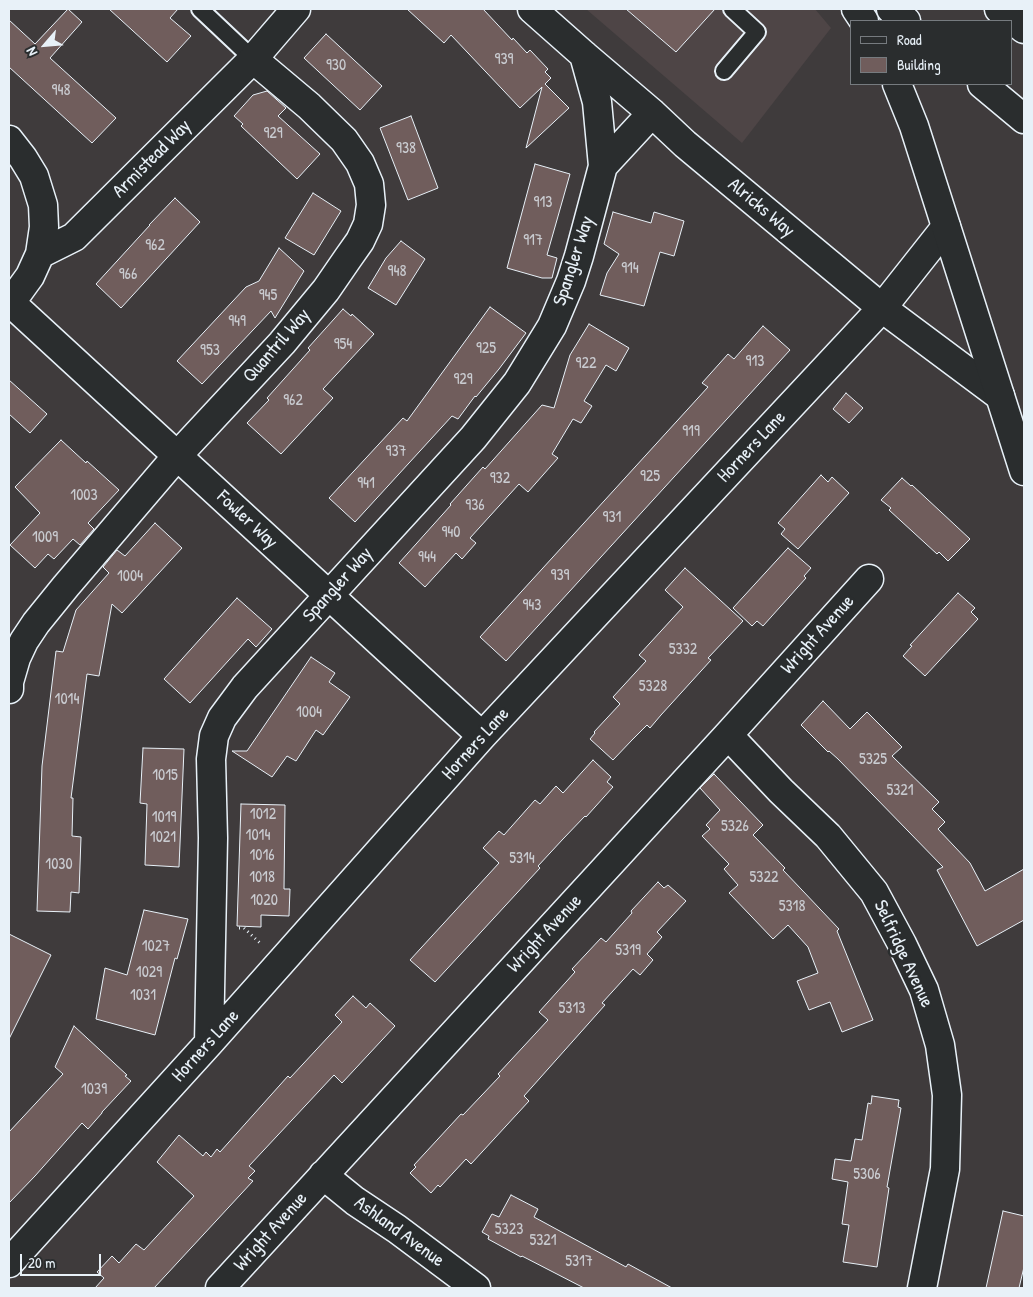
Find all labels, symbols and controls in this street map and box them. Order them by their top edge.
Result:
north arrow [20,20,70,70]
legend [850,20,1013,85]
text: Road [897,29,922,50]
text: N [21,44,41,60]
house number: 939 [495,50,513,70]
text: Building [897,54,941,75]
house number: 930 [326,56,346,76]
house number: 948 [52,81,70,101]
street label: Armistead Way [108,115,196,203]
house number: 929 [263,124,283,144]
house number: 938 [396,139,416,159]
street label: Alricks Way [723,174,799,242]
house number: 913 [534,193,552,213]
street label: Spangler Way [549,213,599,309]
house number: 917 [523,231,543,251]
house number: 962 [145,236,165,256]
house number: 914 [621,259,639,279]
house number: 948 [388,262,406,282]
house number: 966 [119,265,137,285]
house number: 945 [259,286,277,306]
street label: Quantril Way [239,304,315,388]
house number: 949 [228,312,246,332]
house number: 954 [334,335,352,355]
house number: 925 [476,339,496,359]
house number: 953 [200,341,220,361]
house number: 913 [746,352,764,372]
house number: 922 [576,354,596,374]
house number: 929 [453,370,473,390]
house number: 962 [283,391,303,411]
street label: Horners Lane [713,406,791,488]
house number: 919 [682,422,700,442]
house number: 937 [386,442,406,462]
house number: 925 [640,467,660,487]
house number: 932 [490,469,510,489]
house number: 941 [357,474,375,494]
house number: 1003 [70,486,98,506]
street label: Fowler Way [212,486,282,554]
house number: 936 [465,496,485,516]
house number: 931 [603,508,621,528]
house number: 940 [441,523,461,543]
house number: 1009 [32,528,58,548]
street label: Spangler Way [298,543,378,627]
house number: 944 [418,548,436,568]
house number: 939 [551,566,569,586]
house number: 1004 [117,567,143,587]
street label: Wright Avenue [776,591,860,679]
house number: 943 [522,596,542,616]
house number: 5332 [669,640,697,660]
house number: 5328 [639,677,667,697]
house number: 1014 [55,690,79,710]
house number: 1004 [296,703,322,723]
street label: Horners Lane [438,703,514,785]
house number: 5325 [859,750,887,770]
house number: 1015 [152,766,178,786]
house number: 5321 [886,781,914,801]
house number: 1012 [250,805,276,825]
house number: 1019 [152,808,176,828]
house number: 5326 [721,817,749,837]
house number: 1014 [246,826,270,846]
house number: 1021 [150,828,176,848]
house number: 1016 [249,846,275,866]
house number: 5314 [509,849,535,869]
house number: 1030 [45,855,73,875]
house number: 1018 [249,868,275,888]
house number: 5322 [750,868,778,888]
street label: Wright Avenue [503,890,587,978]
house number: 1020 [250,891,278,911]
house number: 5318 [779,897,805,917]
street label: Selfridge Avenue [868,897,938,1011]
house number: 1027 [142,937,170,957]
house number: 5319 [615,941,641,961]
house number: 1029 [136,963,162,983]
house number: 1031 [130,986,156,1006]
house number: 5313 [559,999,585,1019]
street label: Horners Lane [168,1005,244,1087]
house number: 1039 [81,1080,107,1100]
house number: 5306 [853,1165,881,1185]
street label: Wright Avenue [229,1188,313,1276]
street label: Ashland Avenue [350,1192,448,1272]
house number: 5323 [495,1220,523,1240]
house number: 5321 [529,1231,557,1251]
scale bar [22,1244,104,1276]
text: 20 m [28,1252,55,1273]
house number: 5317 [565,1252,593,1272]

